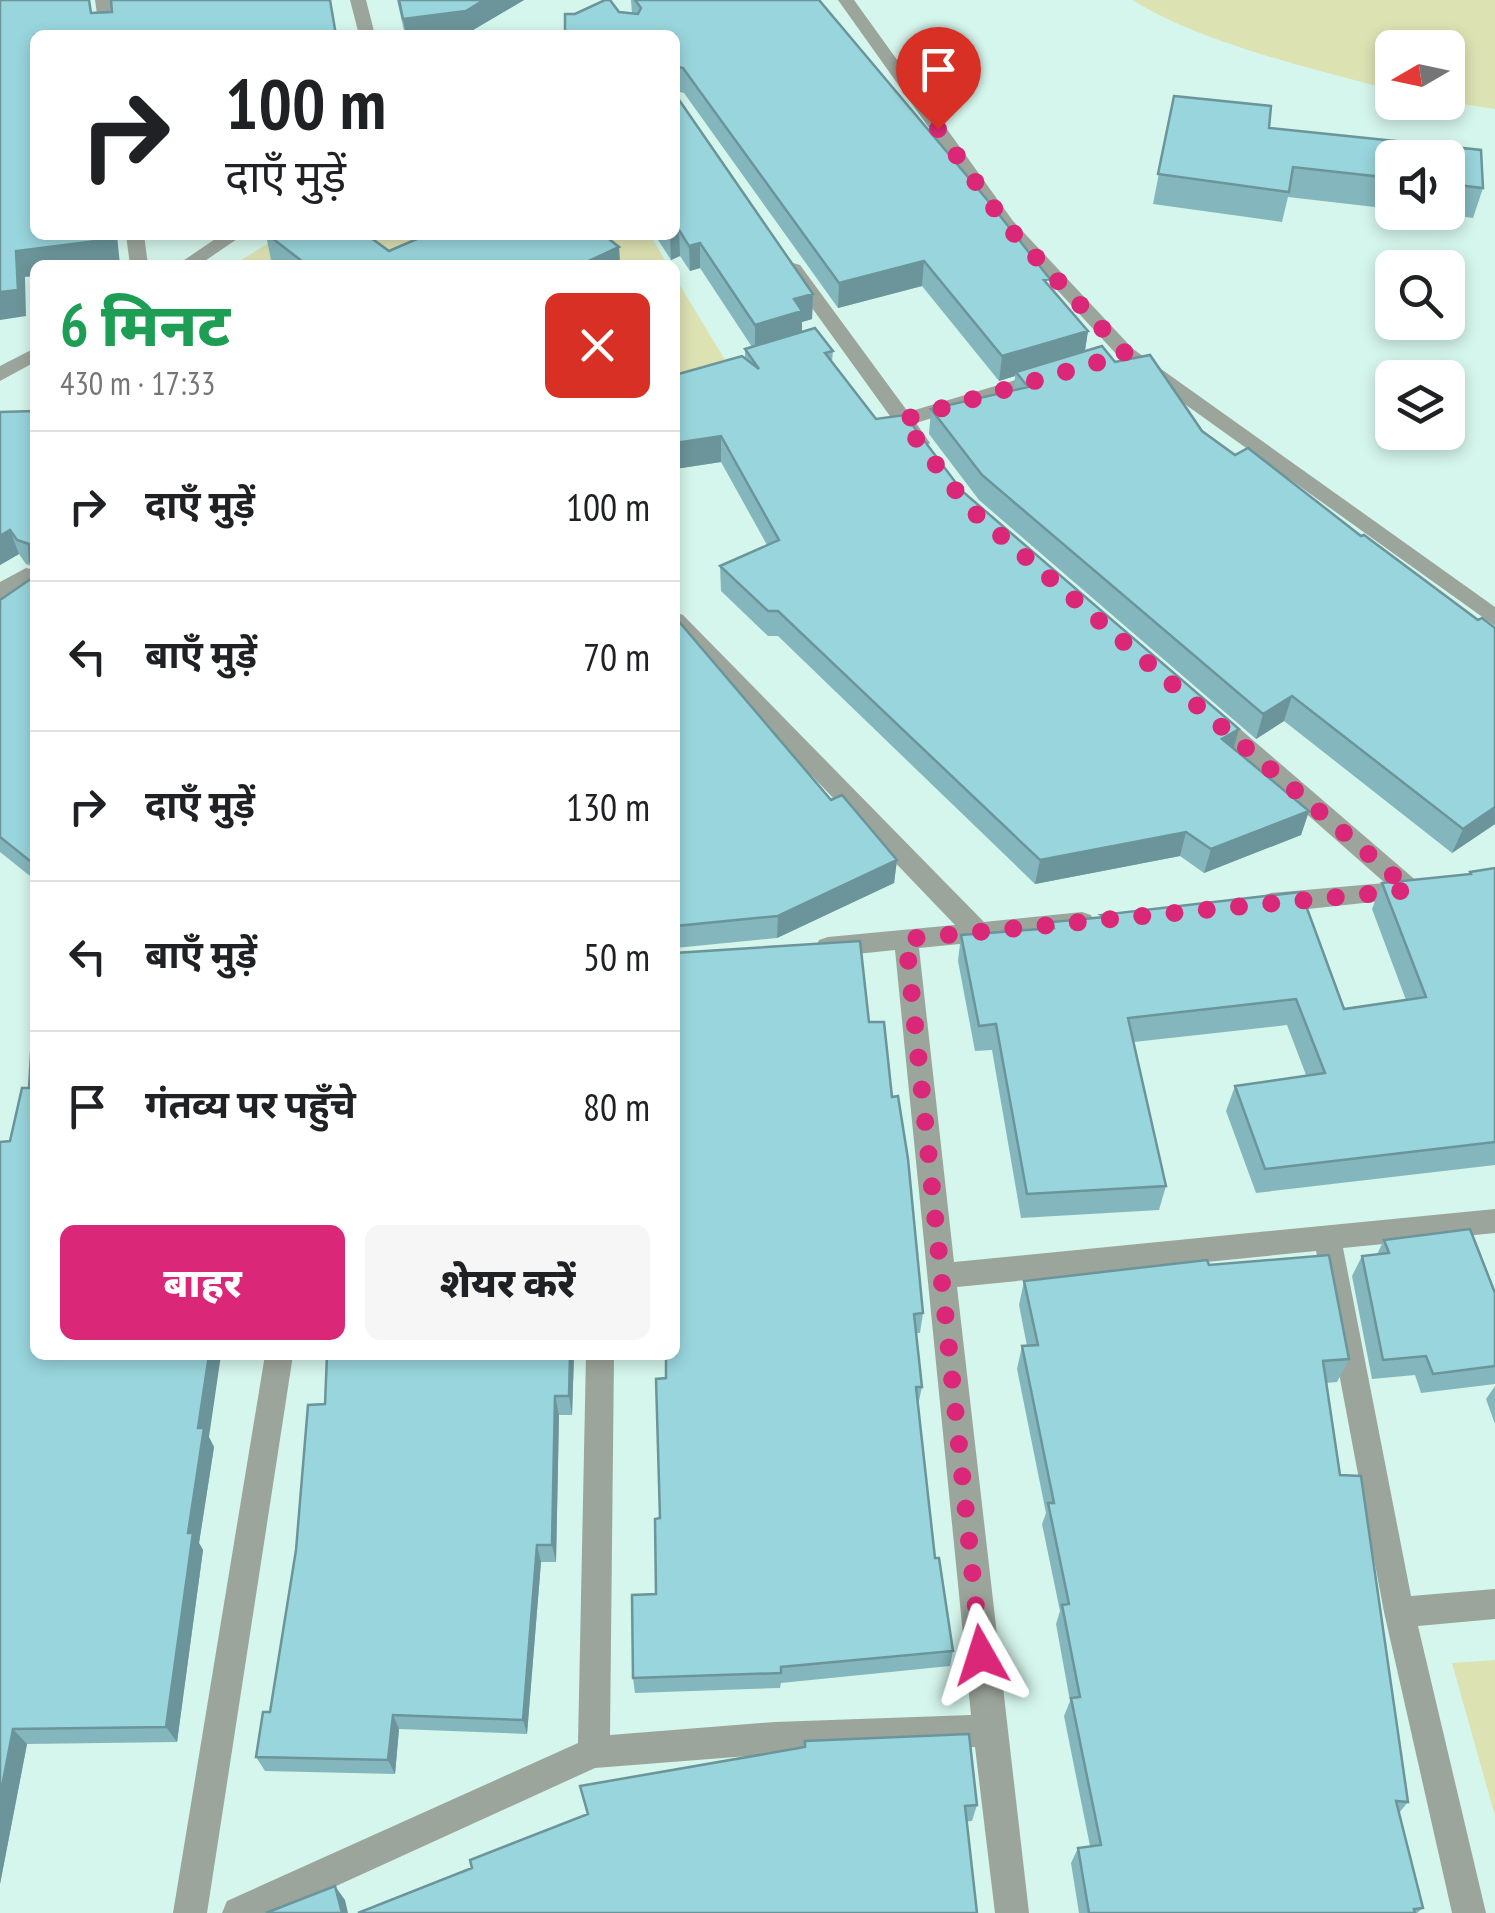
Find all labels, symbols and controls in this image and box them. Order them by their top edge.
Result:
pin [896,27,981,130]
north arrow [1375,30,1465,120]
map controls [1375,30,1465,450]
icon: arrive [911,42,966,97]
text: 100 m [225,58,386,148]
icon: right [60,70,190,200]
button: sound [1375,140,1465,230]
text: दाएँ मुड़ें [225,146,346,204]
button: search [1375,250,1465,340]
text: 6 मिनट [60,285,230,363]
button: close [545,293,650,398]
button: layers [1375,360,1465,450]
text: 430 m · 17:33 [60,362,215,404]
icon: right [60,479,115,534]
text: दाएँ मुड़ें [145,479,255,528]
text: 100 m [566,482,650,531]
icon: left [60,629,115,684]
text: बाएँ मुड़ें [145,629,257,678]
text: 70 m [583,632,650,681]
icon: right [60,779,115,834]
text: दाएँ मुड़ें [145,779,255,828]
text: 130 m [566,782,650,831]
icon: left [60,929,115,984]
text: बाएँ मुड़ें [145,929,257,978]
text: 50 m [583,932,650,981]
icon: arrive [60,1079,115,1134]
text: गंतव्य पर पहुँचे [145,1079,356,1128]
text: 80 m [583,1082,650,1131]
button: बाहर [60,1225,345,1340]
button: शेयर करें [365,1225,650,1340]
position arrow [929,1603,1033,1707]

